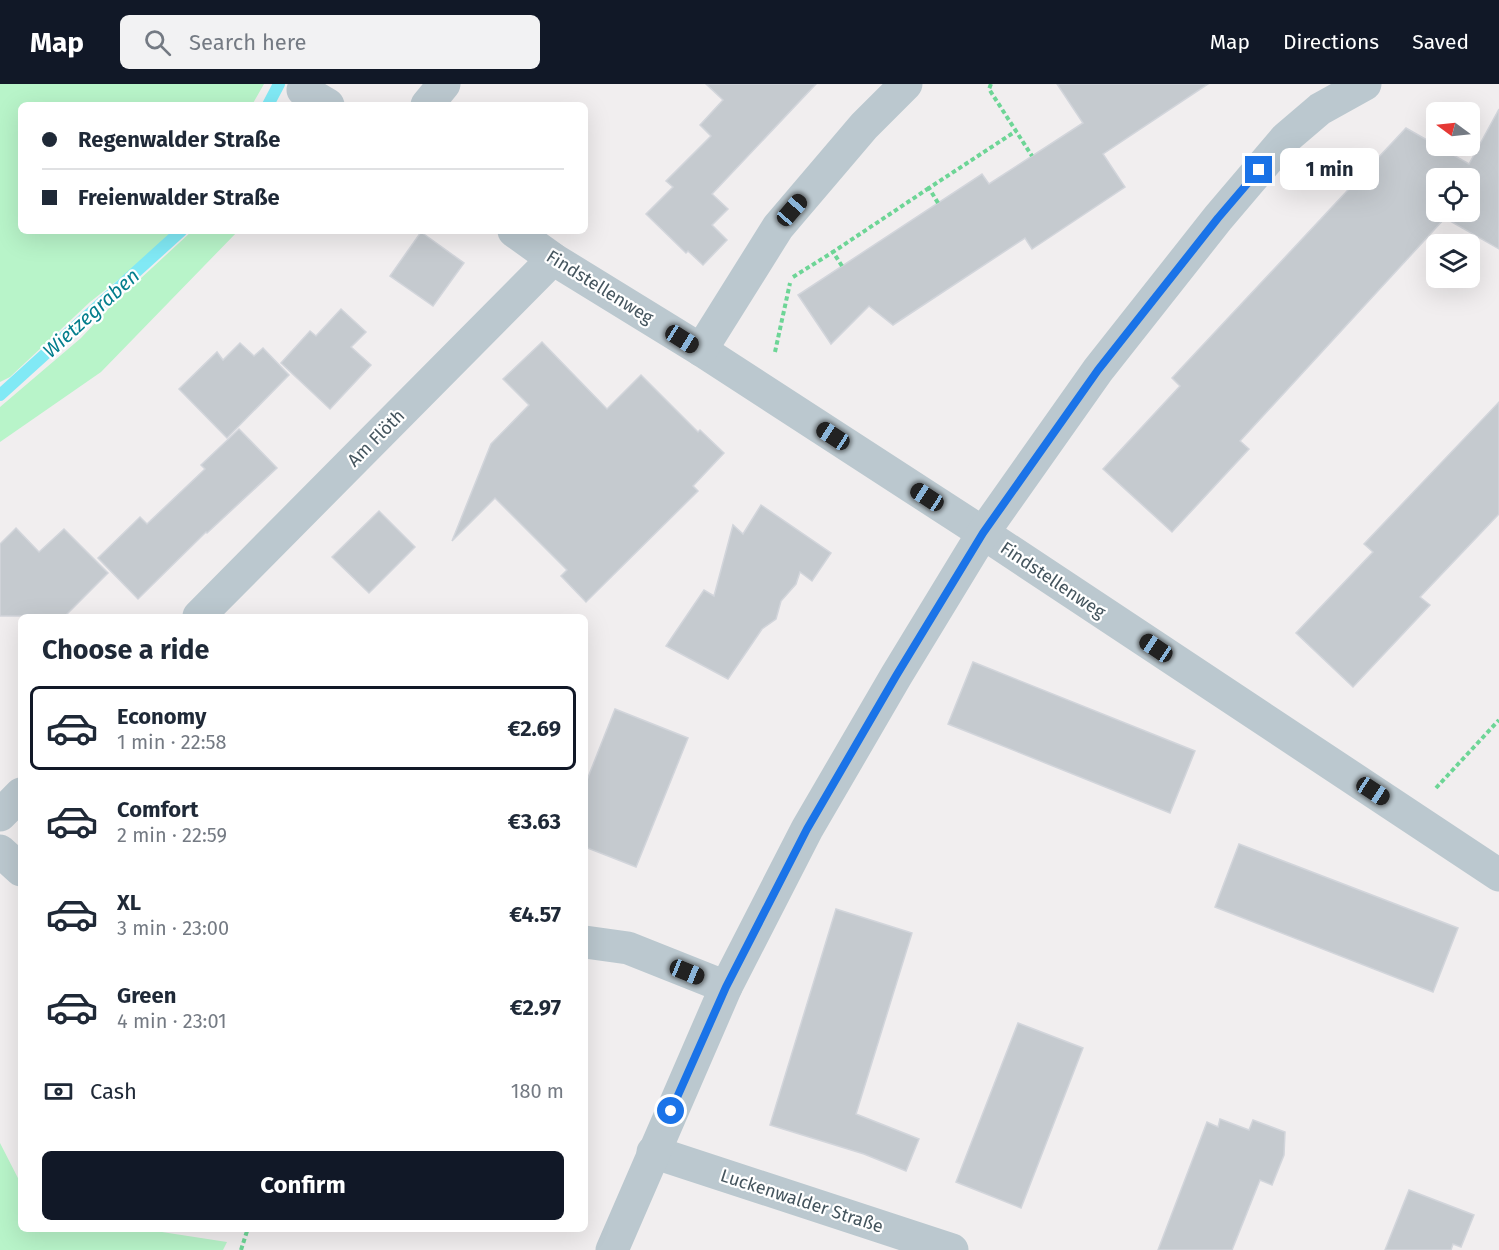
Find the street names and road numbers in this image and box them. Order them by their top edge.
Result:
street label: Findstellenweg [542,245,658,329]
street label: Am Flöth [343,405,409,471]
street label: Findstellenweg [996,537,1110,624]
street label: Luckenwalder Straße [718,1164,886,1238]

